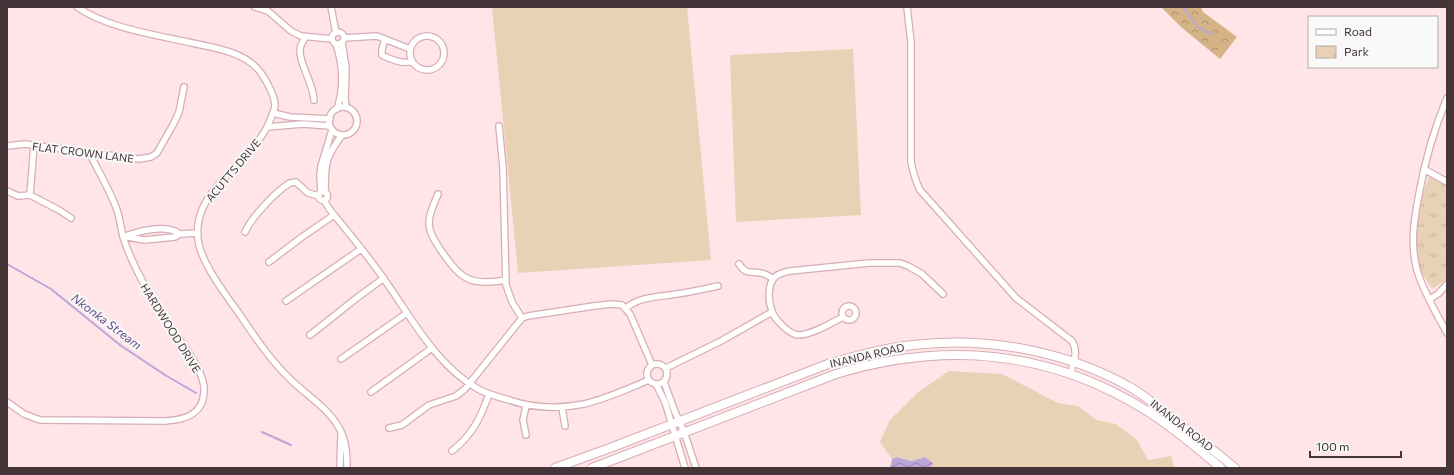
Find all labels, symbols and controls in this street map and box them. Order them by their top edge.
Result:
legend [1308,16,1438,68]
text: Road [1344,24,1372,38]
text: Park [1344,44,1370,58]
street label: ACUTTS DRIVE [203,136,263,204]
street label: FLAT CROWN LANE [31,139,135,165]
street label: HARDWOOD DRIVE [138,281,204,375]
water label: Nkonka Stream [69,290,145,352]
street label: INANDA ROAD [828,340,906,370]
street label: INANDA ROAD [1148,396,1216,454]
scale bar [1310,433,1401,459]
text: 100 m [1316,439,1350,453]

